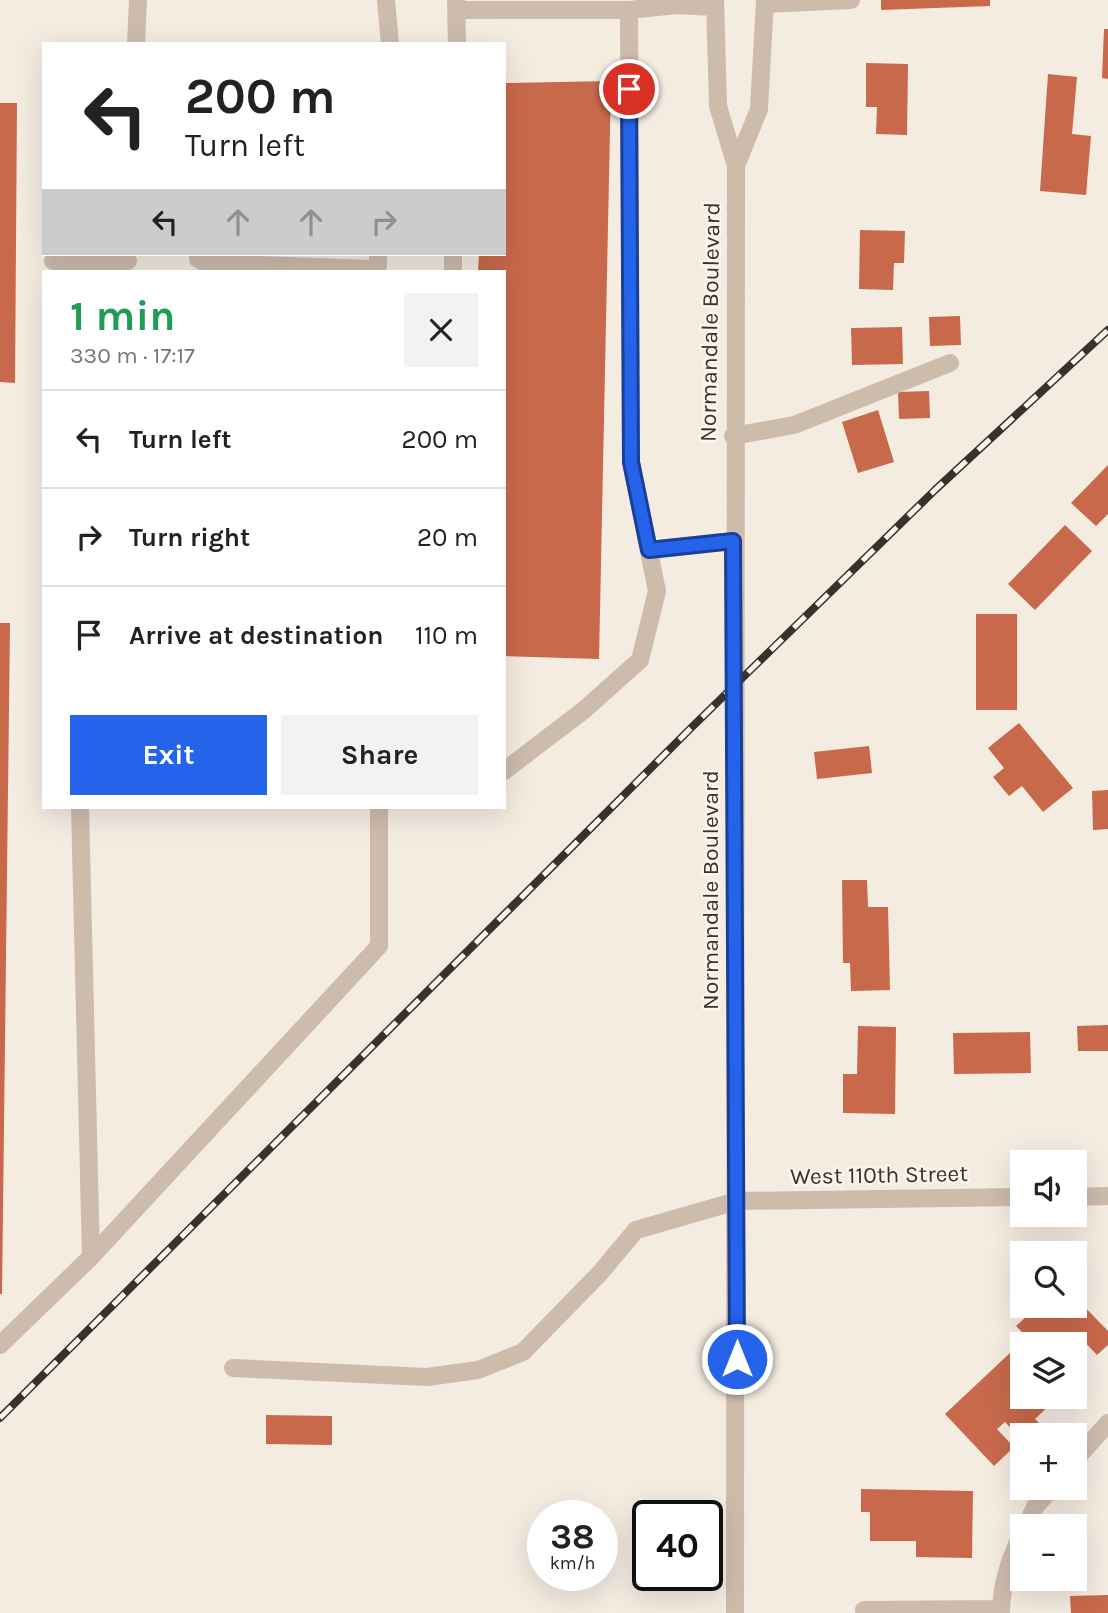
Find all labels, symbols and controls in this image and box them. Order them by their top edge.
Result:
pin [599,59,659,119]
text: 200 m [185,68,336,125]
icon: left [70,70,161,161]
icon: arrive [610,70,648,108]
text: Turn left [185,127,305,164]
street label: Normandale Boulevard [694,202,726,442]
icon: left [146,203,184,241]
icon: ahead [219,203,257,241]
icon: ahead [292,203,330,241]
icon: right [365,203,403,241]
text: 1 min [70,291,175,341]
button: close [404,293,478,367]
text: 330 m · 17:17 [70,342,195,369]
icon: left [70,420,108,458]
text: Turn left [129,424,231,455]
text: 200 m [402,424,478,455]
icon: right [70,518,108,556]
text: Turn right [129,522,250,553]
text: 20 m [417,522,478,553]
icon: arrive [70,616,108,654]
text: Arrive at destination [129,620,383,651]
text: 110 m [415,620,478,651]
button: Exit [70,715,267,795]
button: Share [281,715,478,795]
street label: Normandale Boulevard [697,770,724,1010]
map controls [1010,1150,1087,1591]
button: sound [1010,1150,1087,1227]
street label: West 110th Street [790,1160,968,1190]
button: search [1010,1241,1087,1318]
position arrow [700,1322,774,1396]
button: layers [1010,1332,1087,1409]
button: + [1010,1423,1087,1500]
speed limit sign: 40 [632,1500,723,1591]
button: − [1010,1514,1087,1591]
text: 38 [550,1516,595,1557]
text: km/h [550,1552,595,1574]

